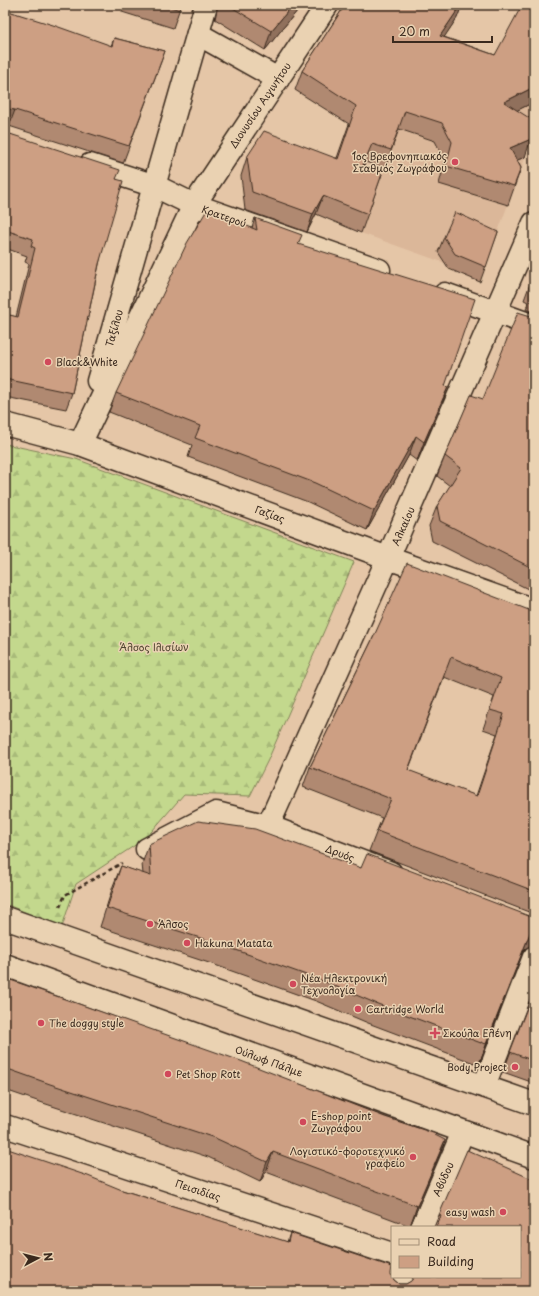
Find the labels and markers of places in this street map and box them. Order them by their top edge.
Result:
place label: 1ος Βρεφονηπιακός Σταθμός Ζωγράφου [352,148,447,175]
marker: 1ος Βρεφονηπιακός Σταθμός Ζωγράφου [450,157,460,167]
place label: Black&White [56,354,118,369]
marker: Black&White [43,357,53,367]
place label: Άλσος [158,916,188,931]
marker: Άλσος [145,919,155,929]
place label: Hakuna Matata [195,935,273,950]
marker: Hakuna Matata [182,938,192,948]
place label: Νέα Ηλεκτρονική Τεχνολογία [301,970,387,997]
marker: Νέα Ηλεκτρονική Τεχνολογία [288,979,298,989]
place label: Cartridge World [366,1001,444,1016]
marker: Cartridge World [353,1004,363,1014]
place label: The doggy style [49,1015,124,1030]
marker: The doggy style [36,1018,46,1028]
place label: Σκούλα Ελένη [443,1025,512,1040]
marker: Σκούλα Ελένη [430,1028,440,1038]
place label: Body Project [447,1059,507,1074]
marker: Body Project [510,1062,520,1072]
place label: Pet Shop Rott [176,1066,241,1081]
marker: Pet Shop Rott [163,1069,173,1079]
place label: E-shop point Ζωγράφου [311,1108,371,1135]
marker: E-shop point Ζωγράφου [298,1117,308,1127]
place label: Λογιστικό-φοροτεχνικό γραφείο [290,1143,405,1170]
marker: Λογιστικό-φοροτεχνικό γραφείο [408,1152,418,1162]
place label: easy wash [446,1204,495,1219]
marker: easy wash [498,1207,508,1217]

